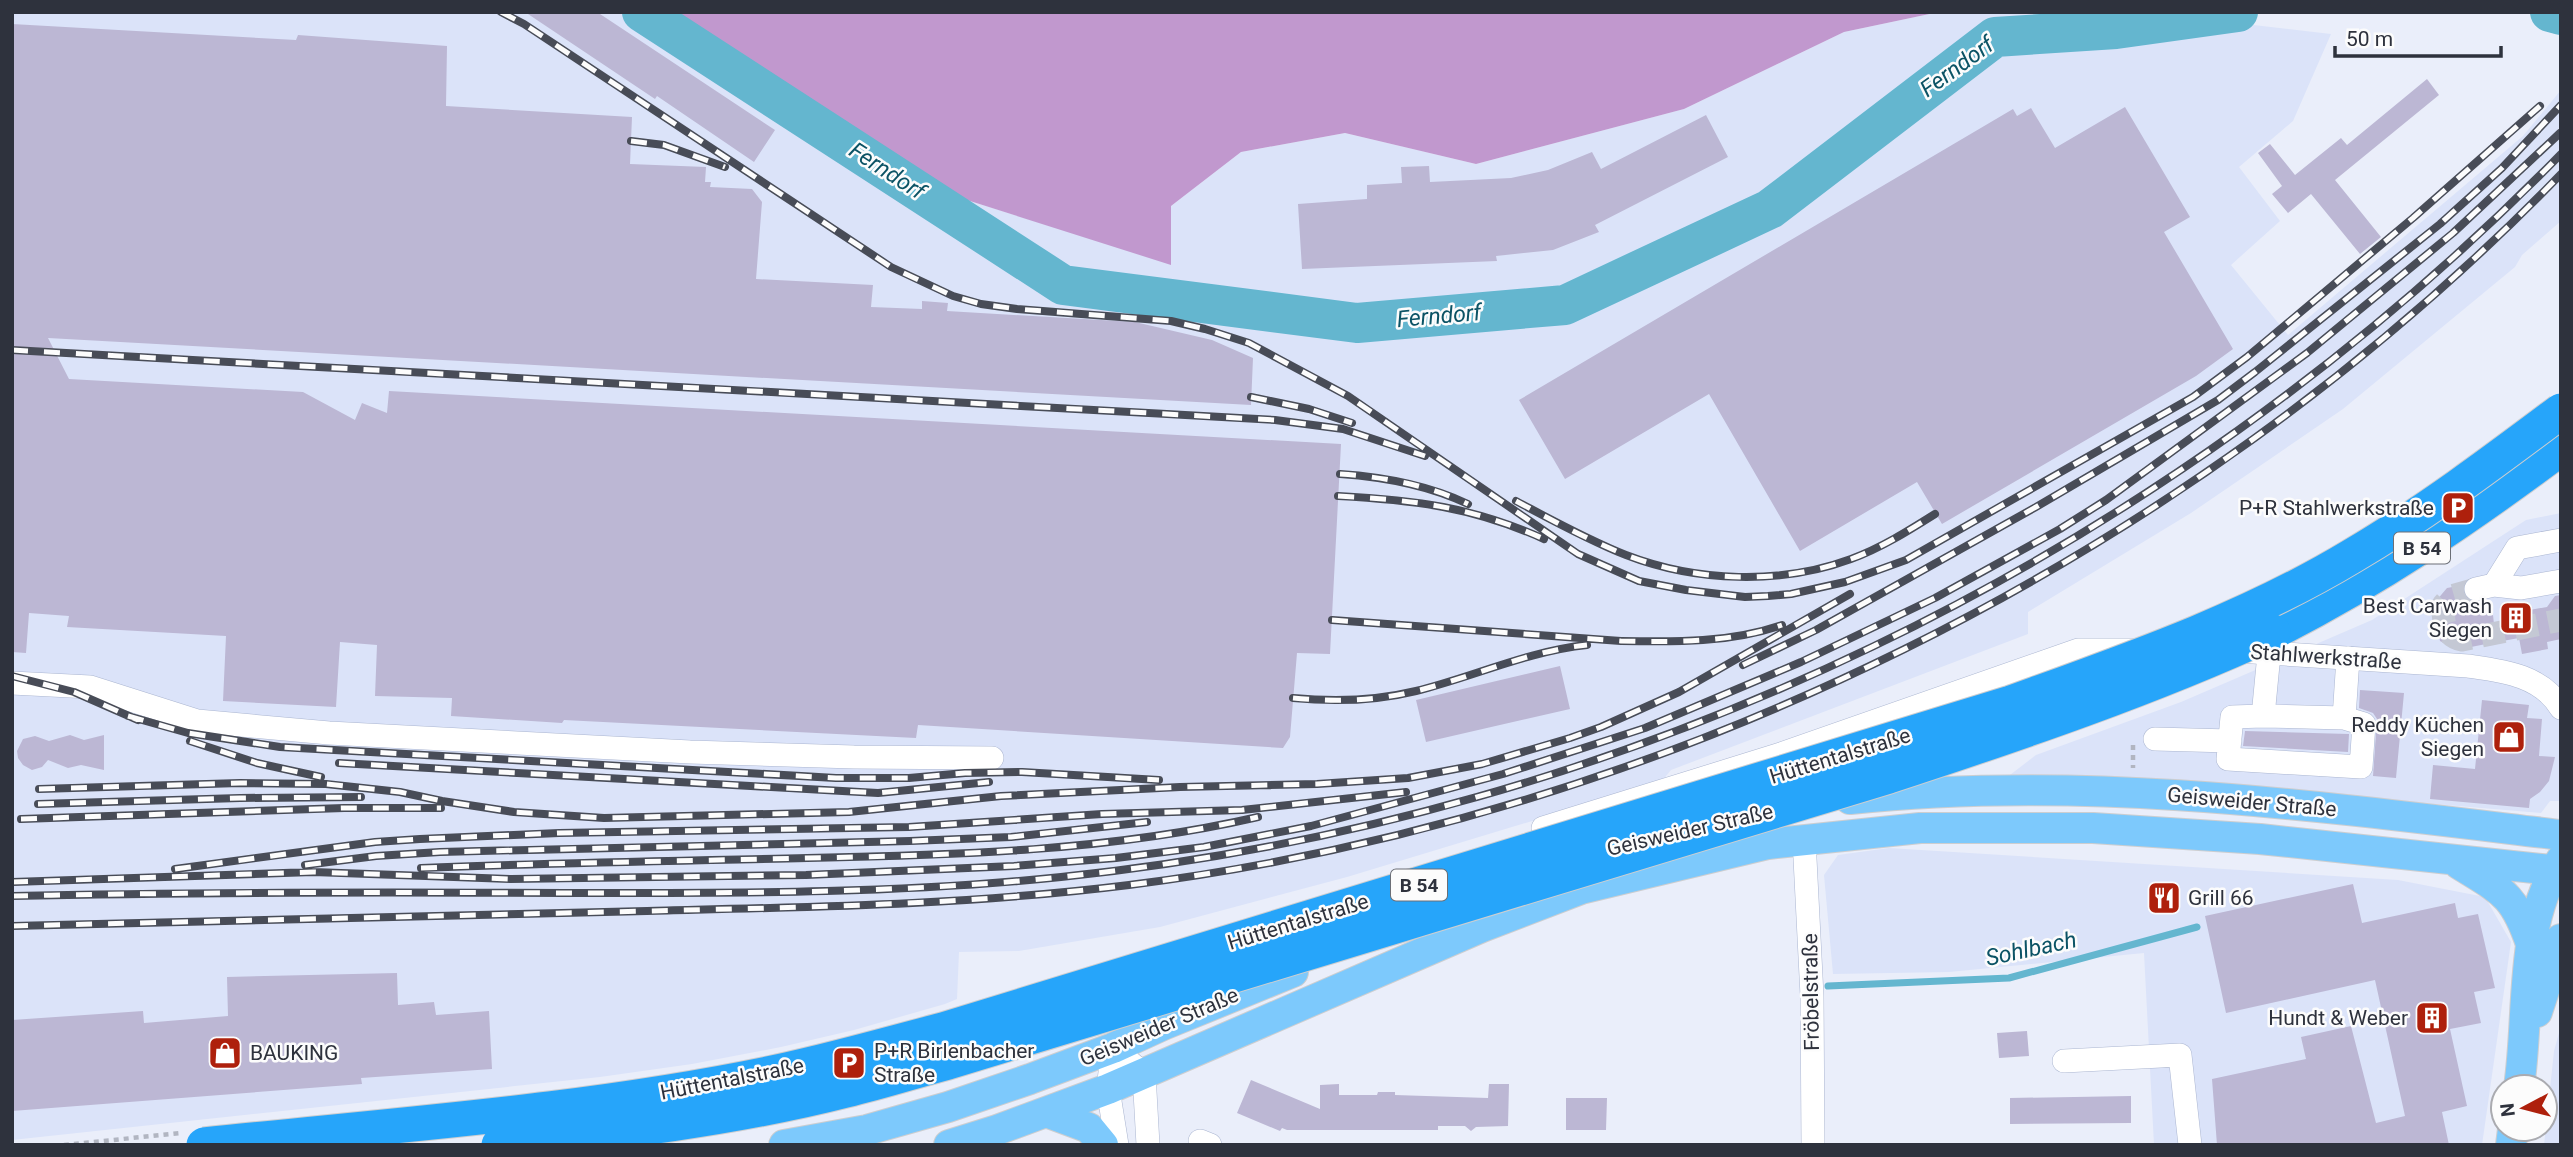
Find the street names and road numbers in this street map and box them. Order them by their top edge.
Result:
road number: B 54 [2394,533,2450,564]
street label: Stahlwerkstraße [2250,640,2402,674]
street label: Hüttentalstraße [1767,723,1913,789]
street label: Geisweider Straße [2166,783,2338,821]
street label: Geisweider Straße [1605,799,1775,861]
road number: B 54 [1391,870,1447,900]
street label: Hüttentalstraße [1225,889,1371,955]
street label: Fröbelstraße [1798,933,1824,1051]
street label: Geisweider Straße [1076,983,1242,1071]
street label: Hüttentalstraße [658,1053,806,1105]

